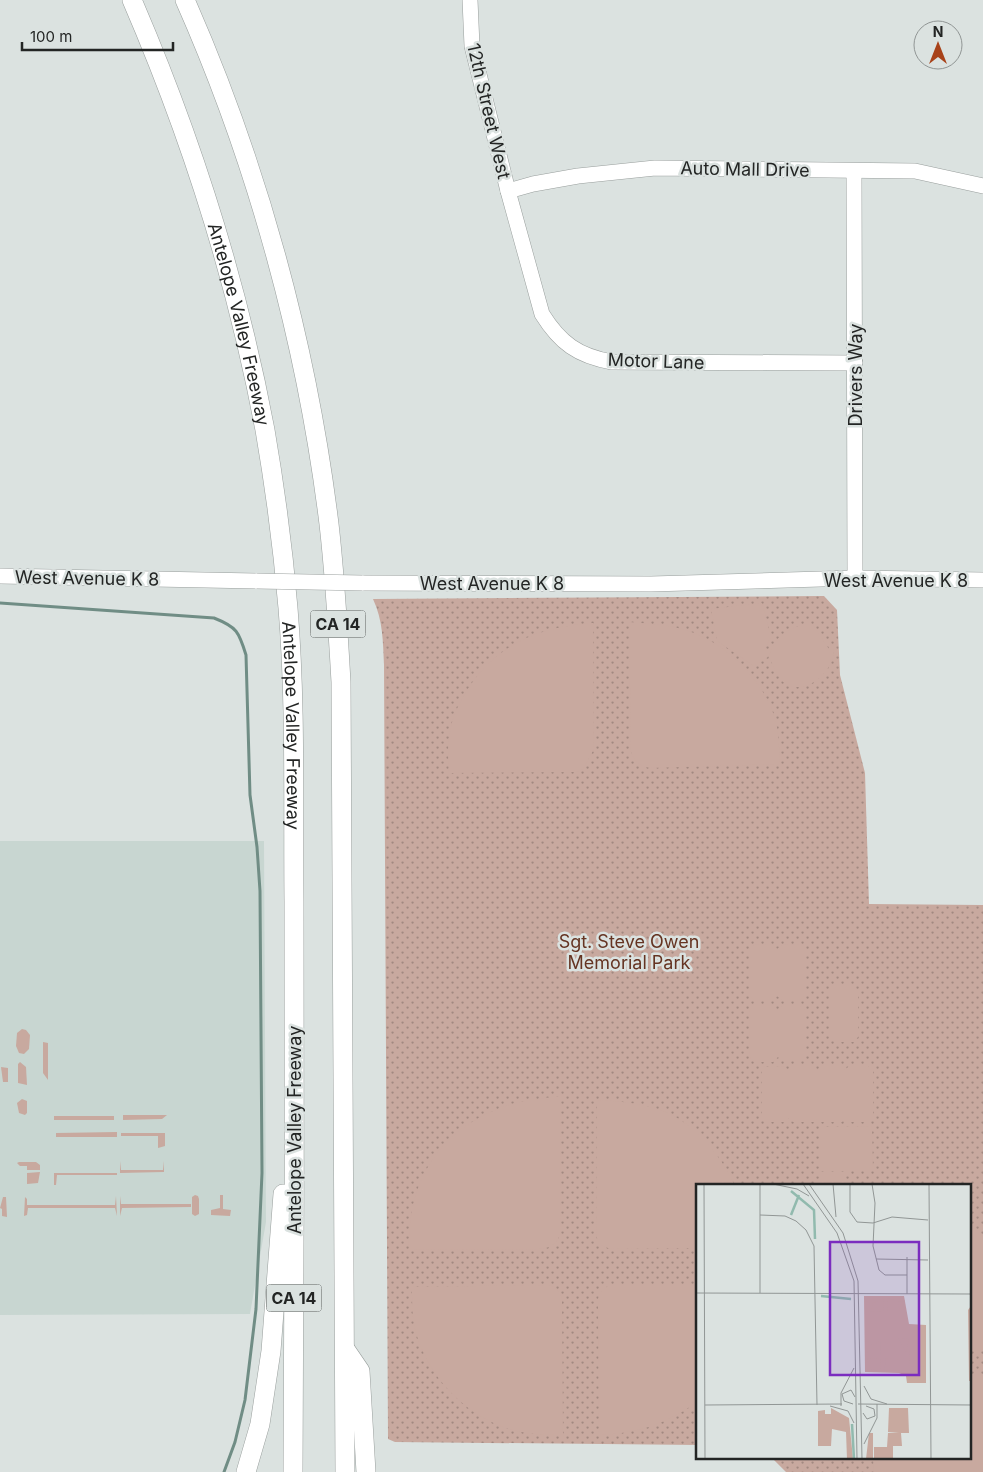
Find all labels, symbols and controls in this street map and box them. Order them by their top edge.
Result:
scale bar [22,20,174,52]
north arrow [913,20,963,70]
text: N [933,23,943,40]
text: 100 m [30,27,72,46]
street label: 12th Street West [463,41,515,181]
street label: Auto Mall Drive [680,157,810,181]
street label: Antelope Valley Freeway [204,220,274,427]
street label: Drivers Way [845,324,866,426]
street label: Motor Lane [607,349,705,373]
street label: West Avenue K 8 [15,566,159,590]
street label: West Avenue K 8 [824,570,968,591]
street label: West Avenue K 8 [420,573,564,594]
road number: CA 14 [310,610,366,638]
street label: Antelope Valley Freeway [279,620,304,830]
park label: Sgt. Steve Owen Memorial Park [559,931,699,973]
street label: Antelope Valley Freeway [284,1026,305,1234]
inset map [696,1184,970,1460]
road number: CA 14 [266,1285,322,1312]

